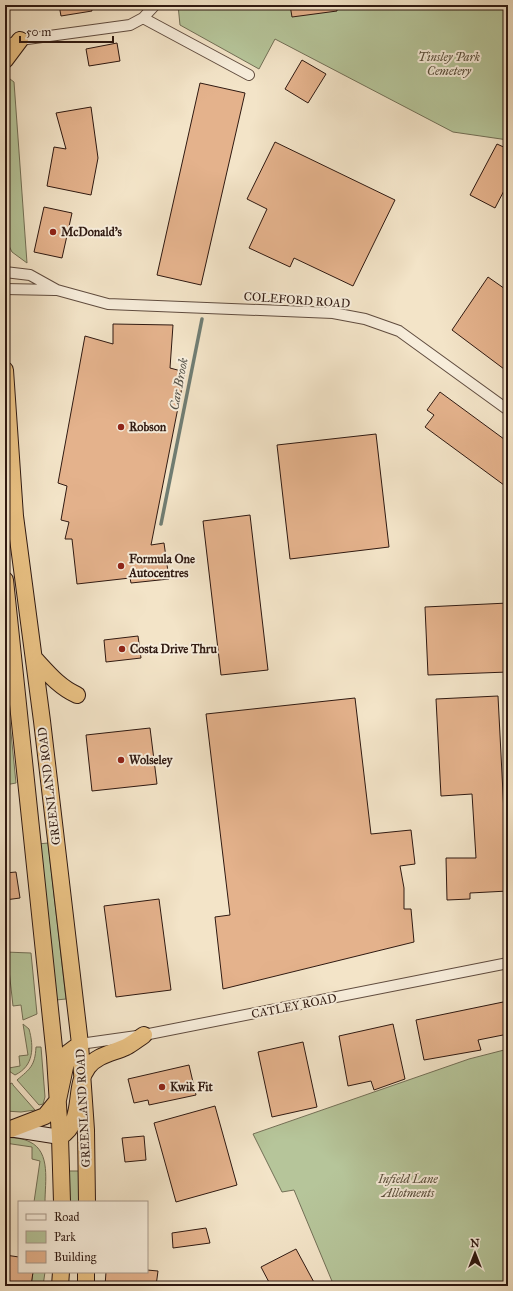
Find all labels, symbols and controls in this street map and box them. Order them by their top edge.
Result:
scale bar [20,18,113,44]
text: 50 m [26,25,51,39]
park label: Tinsley Park Cemetery [418,50,481,78]
place label: McDonald's [61,225,123,239]
marker: McDonald's [48,227,58,237]
street label: COLEFORD ROAD [243,289,351,311]
water label: Car Brook [166,356,192,411]
place label: Robson [129,420,167,434]
marker: Robson [116,422,126,432]
place label: Formula One Autocentres [128,552,195,580]
marker: Formula One Autocentres [116,561,126,571]
place label: Costa Drive Thru [130,642,217,656]
marker: Costa Drive Thru [117,644,127,654]
street label: GREENLAND ROAD [35,726,63,846]
place label: Wolseley [129,753,174,768]
marker: Wolseley [116,755,126,765]
street label: CATLEY ROAD [250,991,338,1021]
street label: GREENLAND ROAD [73,1048,93,1168]
place label: Kwik Fit [170,1080,214,1094]
marker: Kwik Fit [157,1082,167,1092]
park label: Infield Lane Allotments [377,1172,438,1200]
legend [18,1201,148,1273]
text: Road [54,1210,80,1224]
text: Park [54,1230,76,1244]
north arrow [455,1233,495,1273]
text: N [470,1237,480,1250]
text: Building [54,1250,97,1265]

